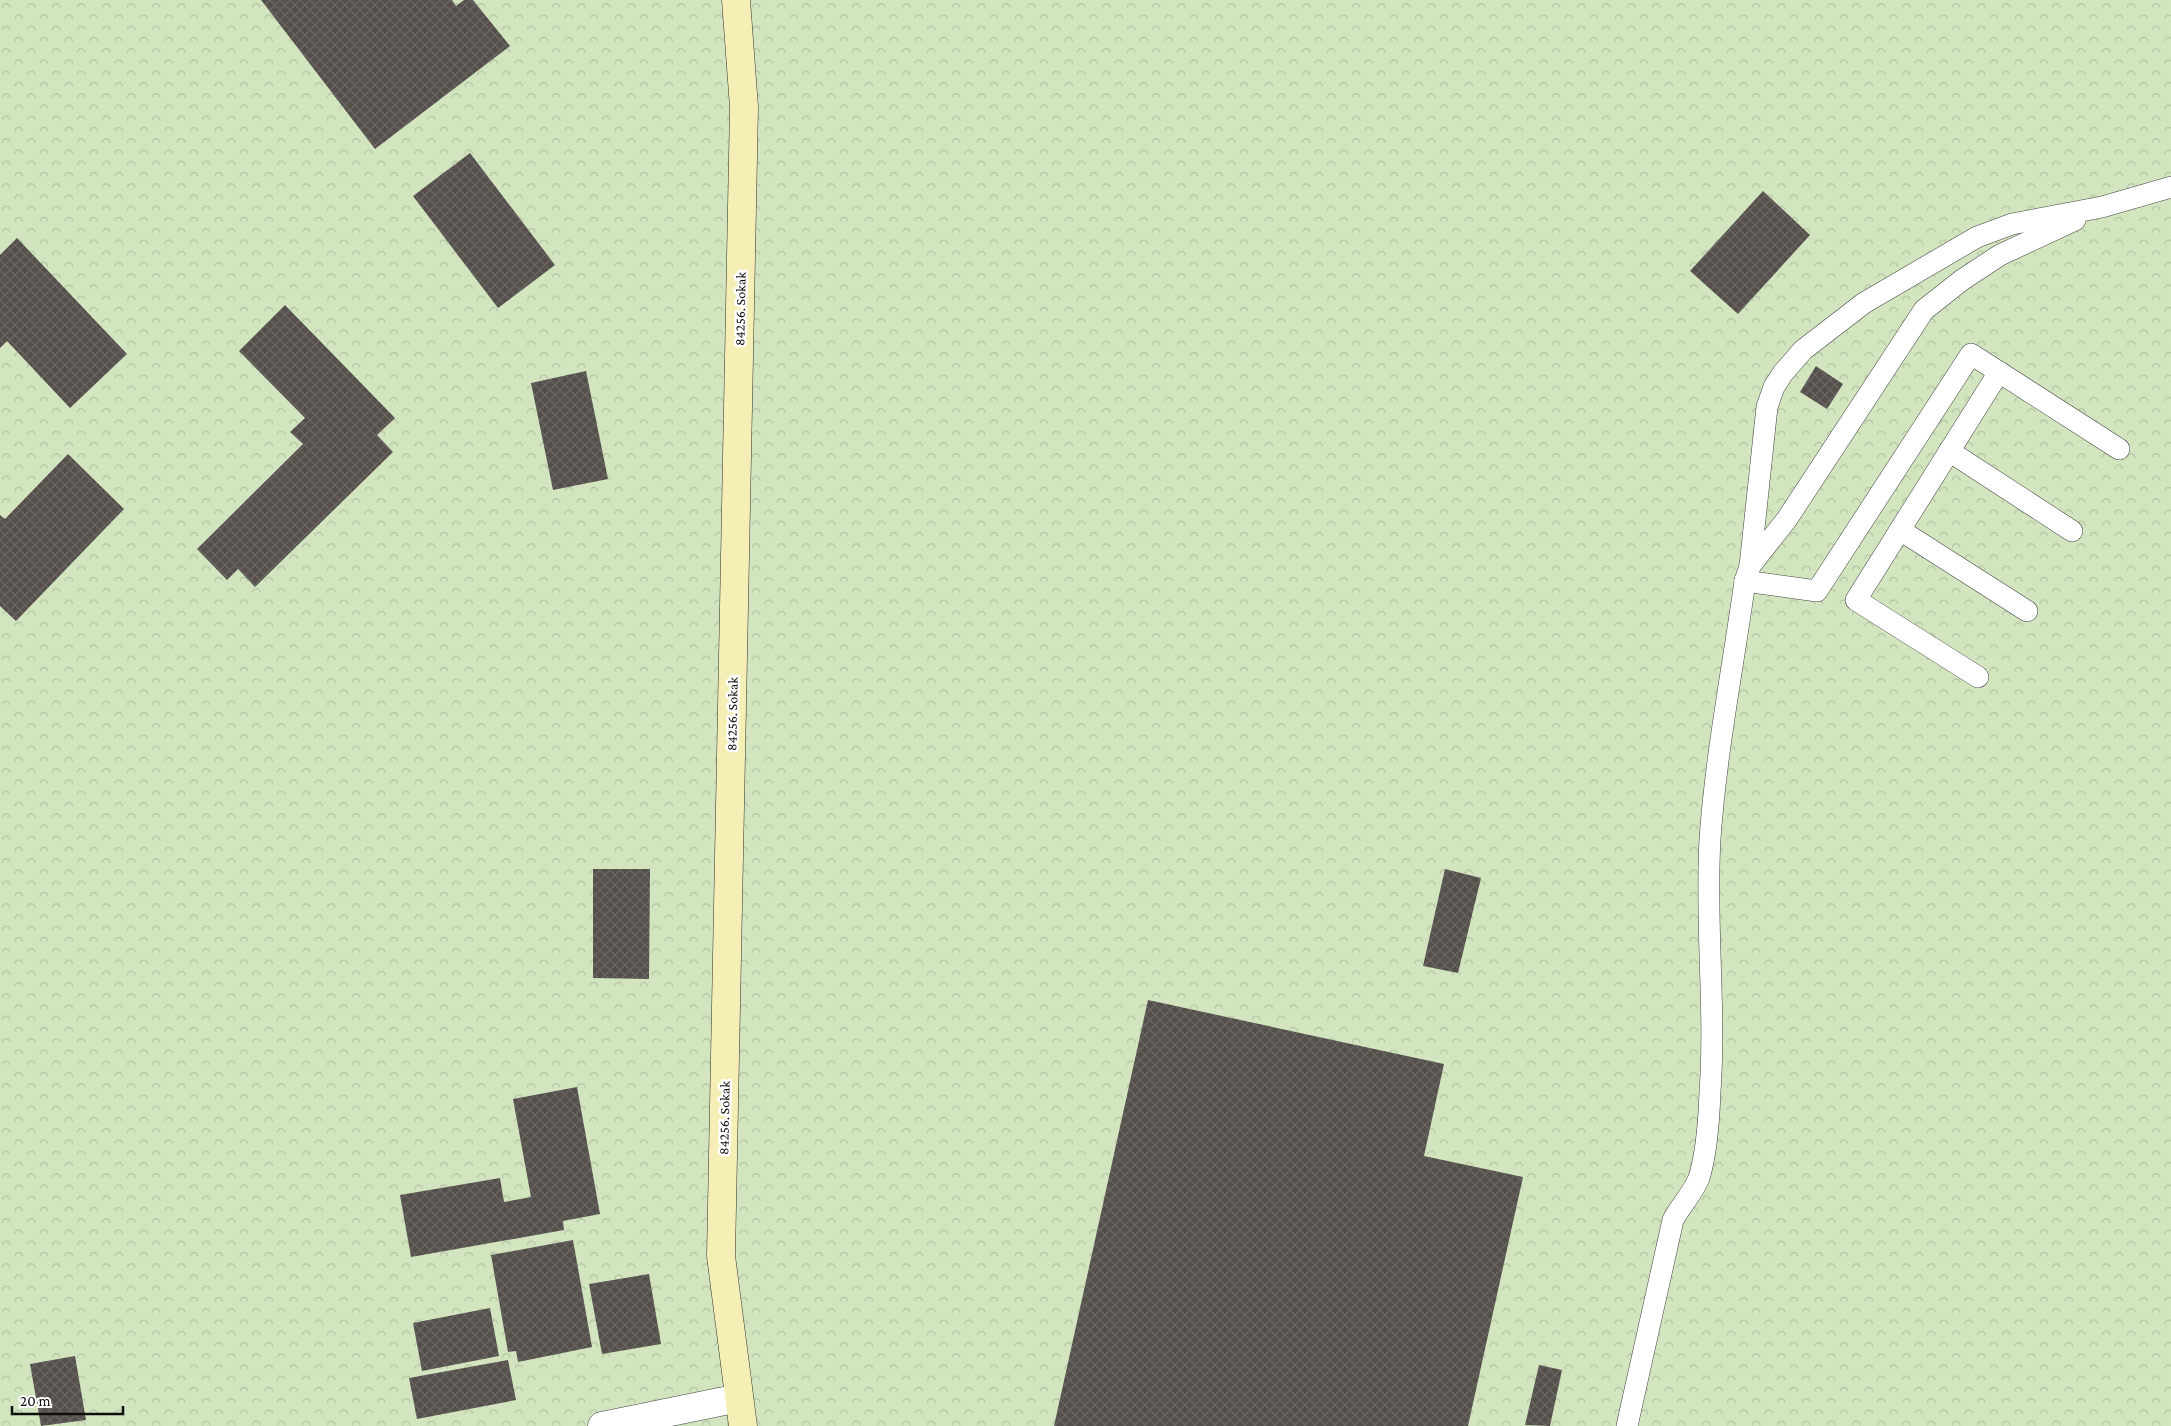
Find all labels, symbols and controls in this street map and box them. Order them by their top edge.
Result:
street label: 84256. Sokak [731,272,749,346]
street label: 84256. Sokak [723,677,741,751]
street label: 84256. Sokak [715,1081,733,1155]
scale bar [12,1384,124,1416]
text: 20 m [20,1393,51,1409]

